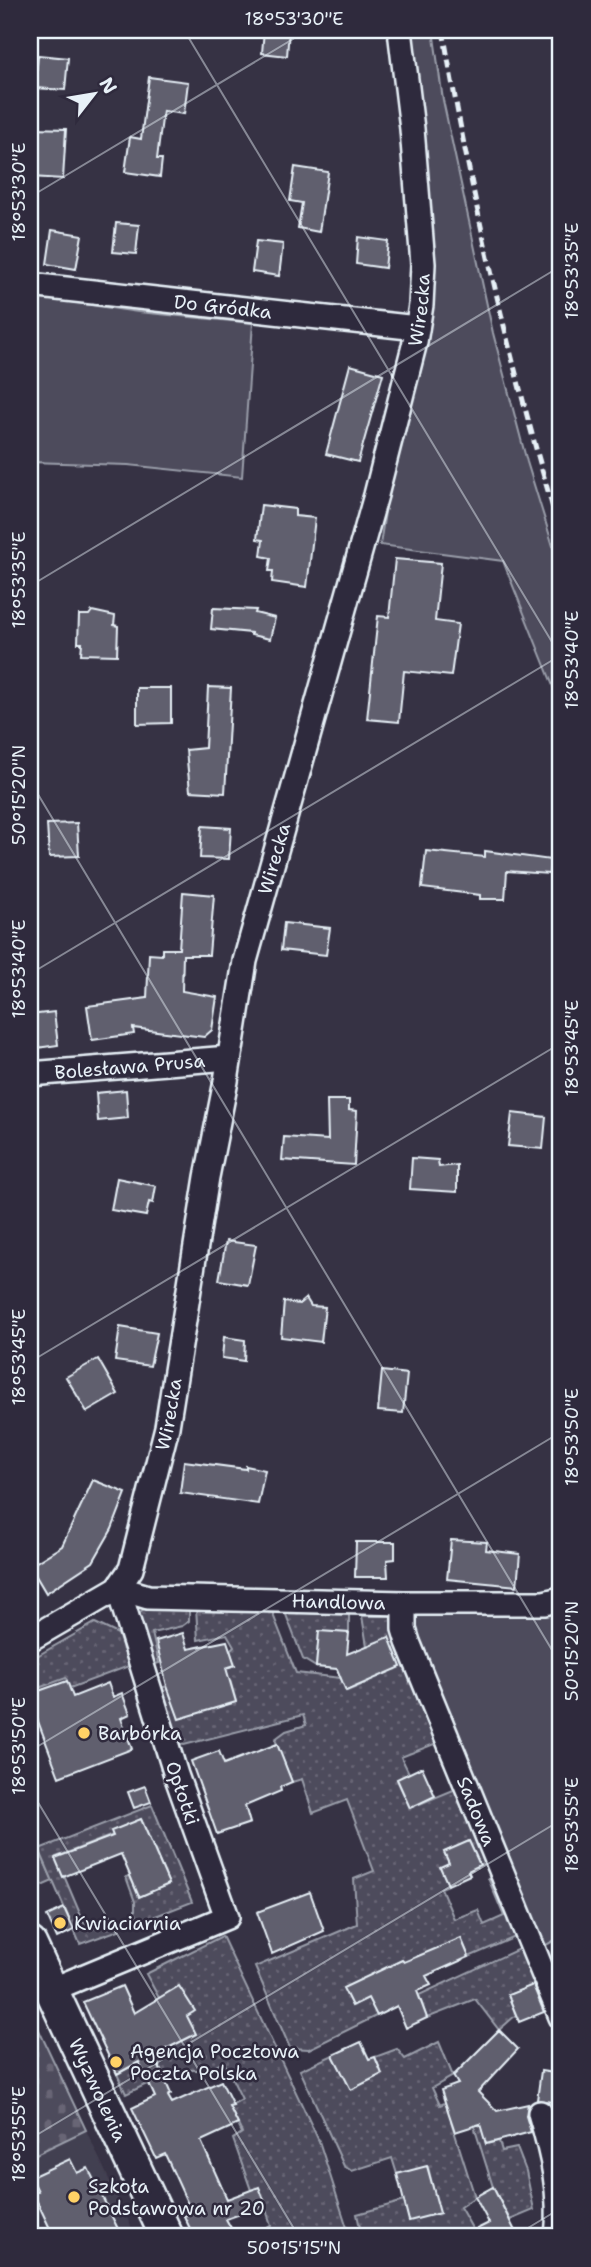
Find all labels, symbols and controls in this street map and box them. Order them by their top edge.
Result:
text: 18°53'30"E [244,7,344,31]
north arrow [60,60,130,130]
text: N [94,73,123,98]
text: 18°53'30"E [7,142,31,242]
text: 18°53'35"E [560,222,584,320]
street label: Wirecka [402,273,436,348]
street label: Do Gródka [172,289,273,325]
text: 18°53'35"E [7,531,31,629]
text: 18°53'40"E [560,610,584,710]
text: 50°15'20"N [7,745,31,845]
street label: Wirecka [252,820,296,897]
text: 18°53'40"E [7,919,31,1019]
text: 18°53'45"E [560,1000,584,1096]
street label: Bolesława Prusa [53,1048,206,1085]
text: 18°53'45"E [7,1309,31,1405]
street label: Wirecka [150,1376,188,1453]
text: 18°53'50"E [560,1388,584,1486]
street label: Handlowa [291,1588,386,1616]
text: 50°15'20"N [560,1601,584,1701]
text: 18°53'50"E [7,1697,31,1795]
place label: Barbórka [98,1721,182,1746]
marker: Barbórka [76,1725,92,1741]
street label: Opłotki [160,1758,205,1829]
street label: Sadowa [451,1772,502,1850]
text: 18°53'55"E [560,1777,584,1873]
place label: Kwiaciarnia [74,1911,181,1936]
marker: Kwiaciarnia [52,1915,68,1931]
street label: Wyzwolenia [63,2034,133,2146]
place label: Agencja Pocztowa Poczta Polska [130,2039,299,2086]
marker: Agencja Pocztowa Poczta Polska [108,2054,124,2070]
text: 18°53'55"E [7,2086,31,2182]
place label: Szkoła Podstawowa nr 20 [88,2174,265,2221]
marker: Szkoła Podstawowa nr 20 [66,2189,82,2205]
text: 50°15'15"N [247,2236,341,2260]

